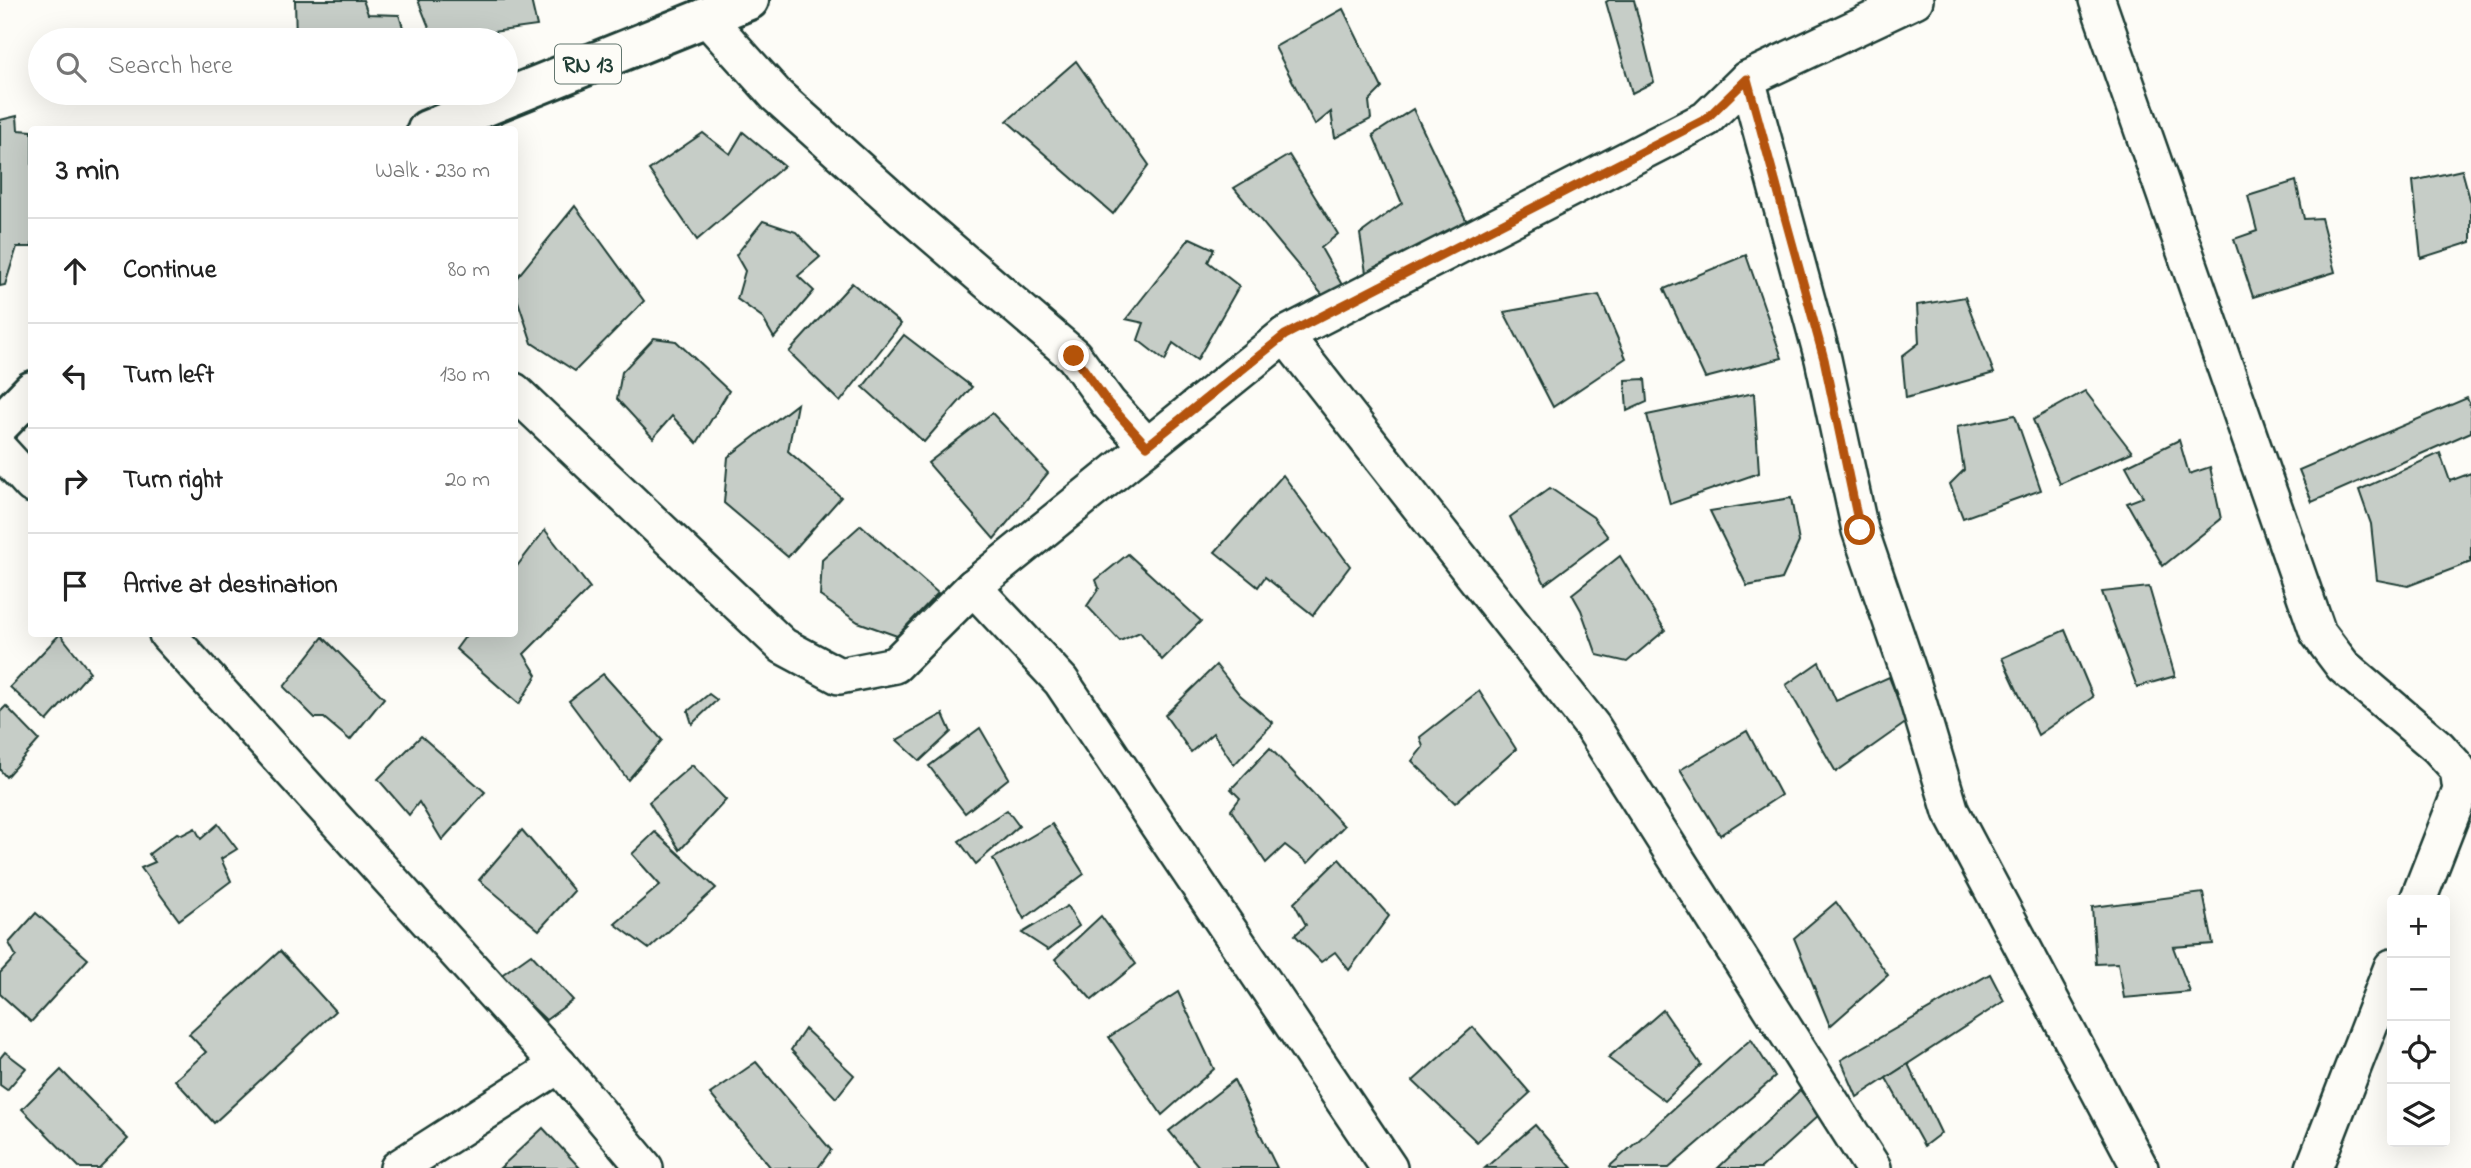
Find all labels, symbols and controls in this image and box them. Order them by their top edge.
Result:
search box [28,28,518,105]
road number: RN 13 [555,44,621,83]
icon: search [52,48,90,86]
text: Search here [108,48,233,86]
text: 3 min [56,150,119,194]
text: Walk · 230 m [375,155,490,188]
icon: ahead [56,252,94,290]
text: Continue [123,252,216,290]
text: 80 m [448,254,490,287]
route end [1058,340,1089,371]
icon: left [56,357,94,395]
text: Turn left [123,357,214,395]
text: 130 m [440,359,490,392]
icon: right [56,462,94,500]
text: Turn right [123,462,223,500]
text: 20 m [445,464,490,497]
route start [1844,514,1875,545]
icon: arrive [56,567,94,605]
text: Arrive at destination [123,567,338,605]
map controls [2387,895,2450,1147]
button: + [2387,895,2450,958]
button: − [2387,958,2450,1021]
button: locate [2387,1021,2450,1084]
button: layers [2387,1084,2450,1147]

